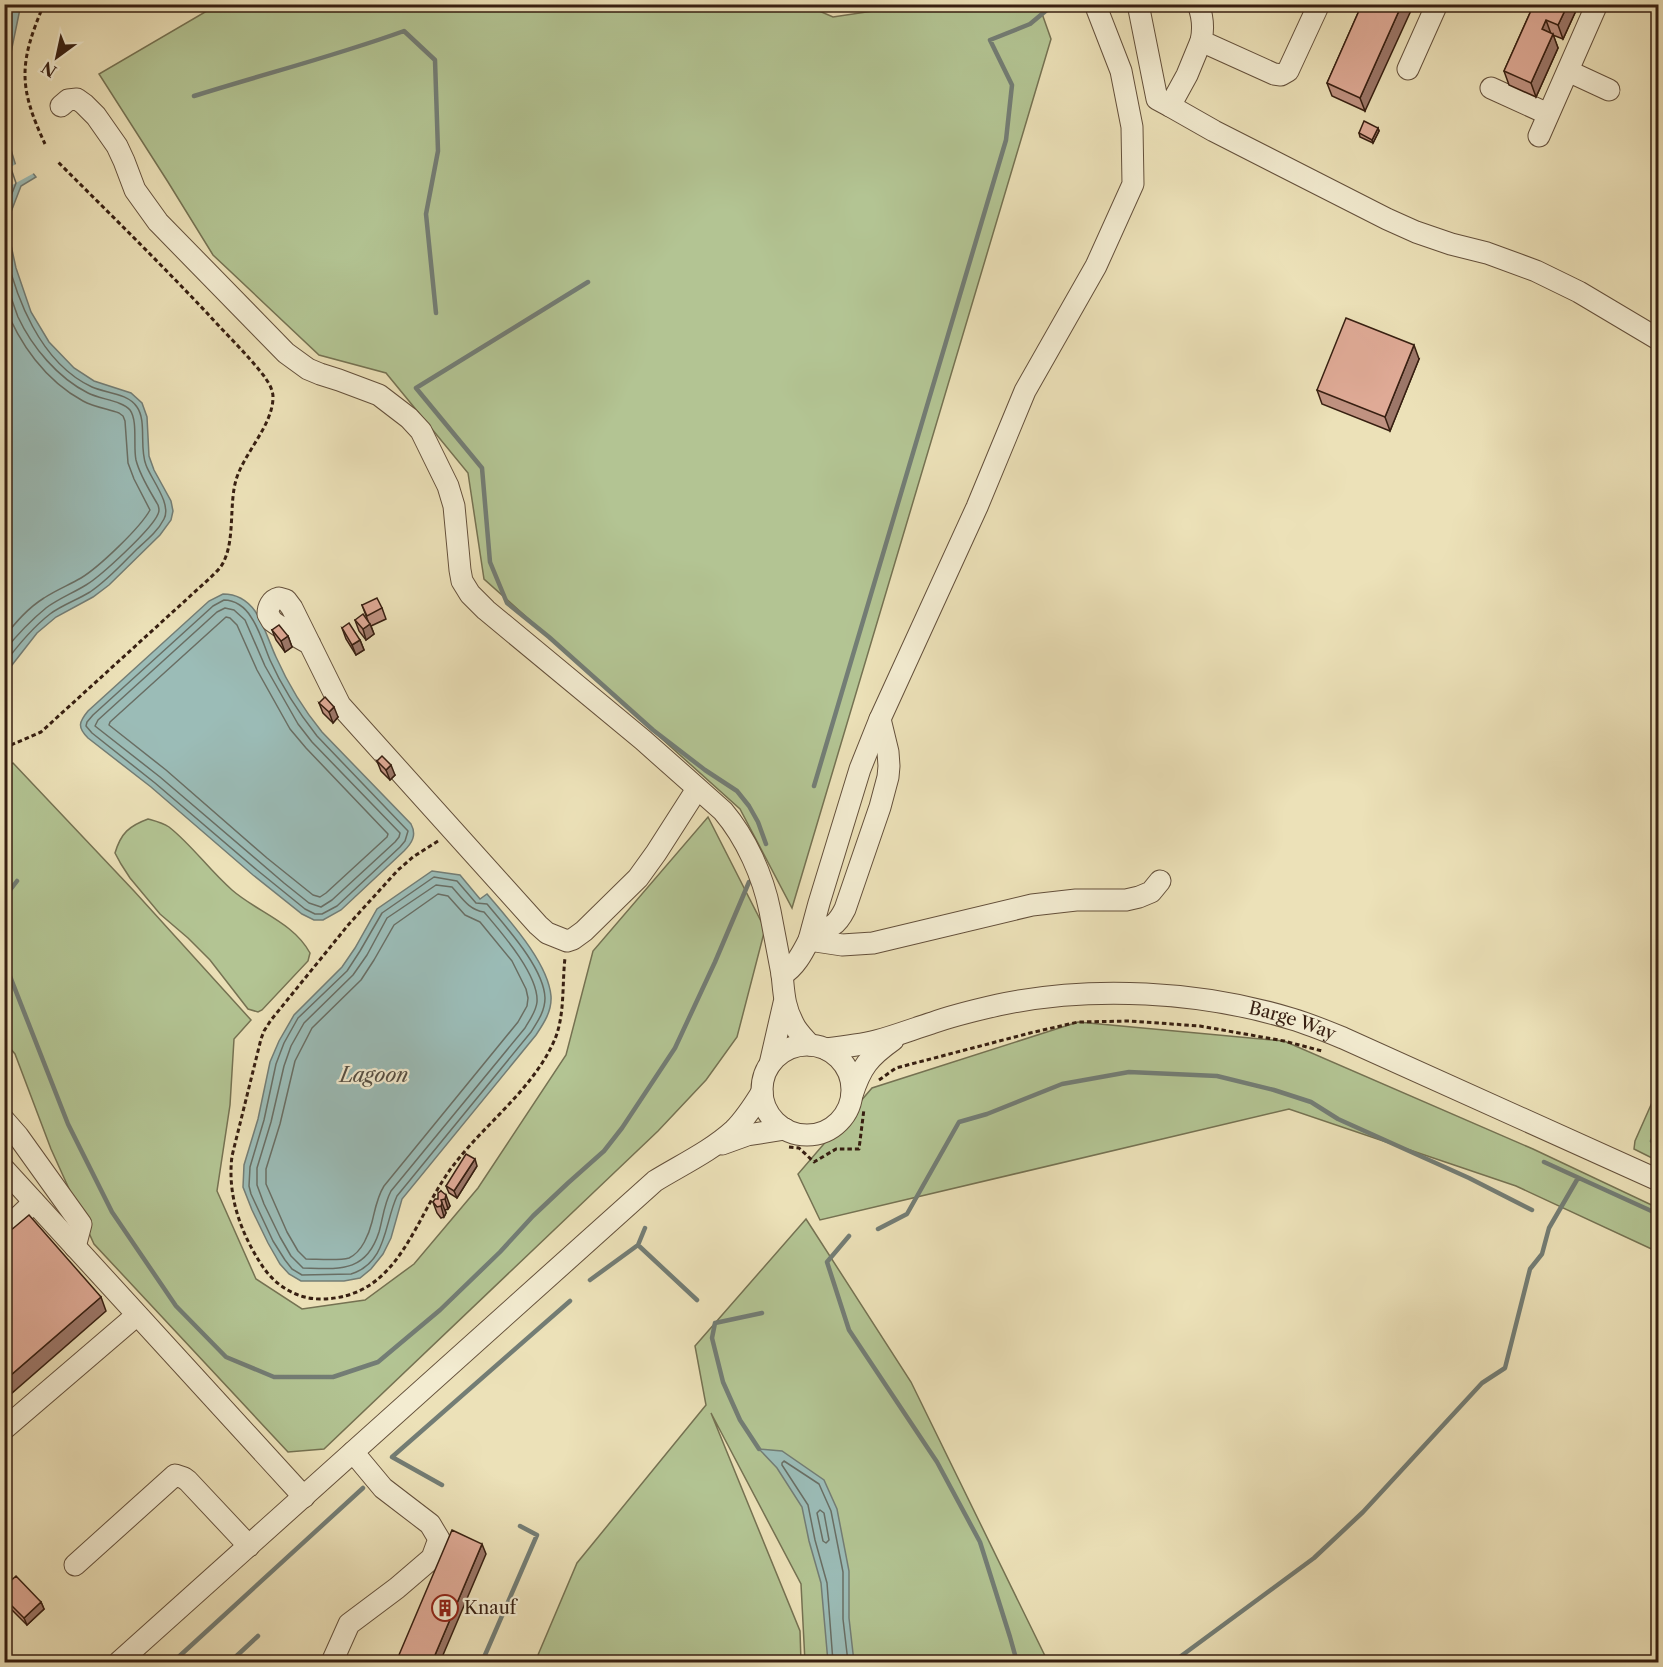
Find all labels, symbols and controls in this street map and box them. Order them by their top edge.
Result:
north arrow [27,27,87,87]
text: N [37,57,60,82]
street label: Barge Way [1247,997,1340,1045]
water label: Lagoon [338,1063,408,1087]
building icon: Knauf [430,1593,460,1623]
place label: Knauf [464,1597,519,1619]

